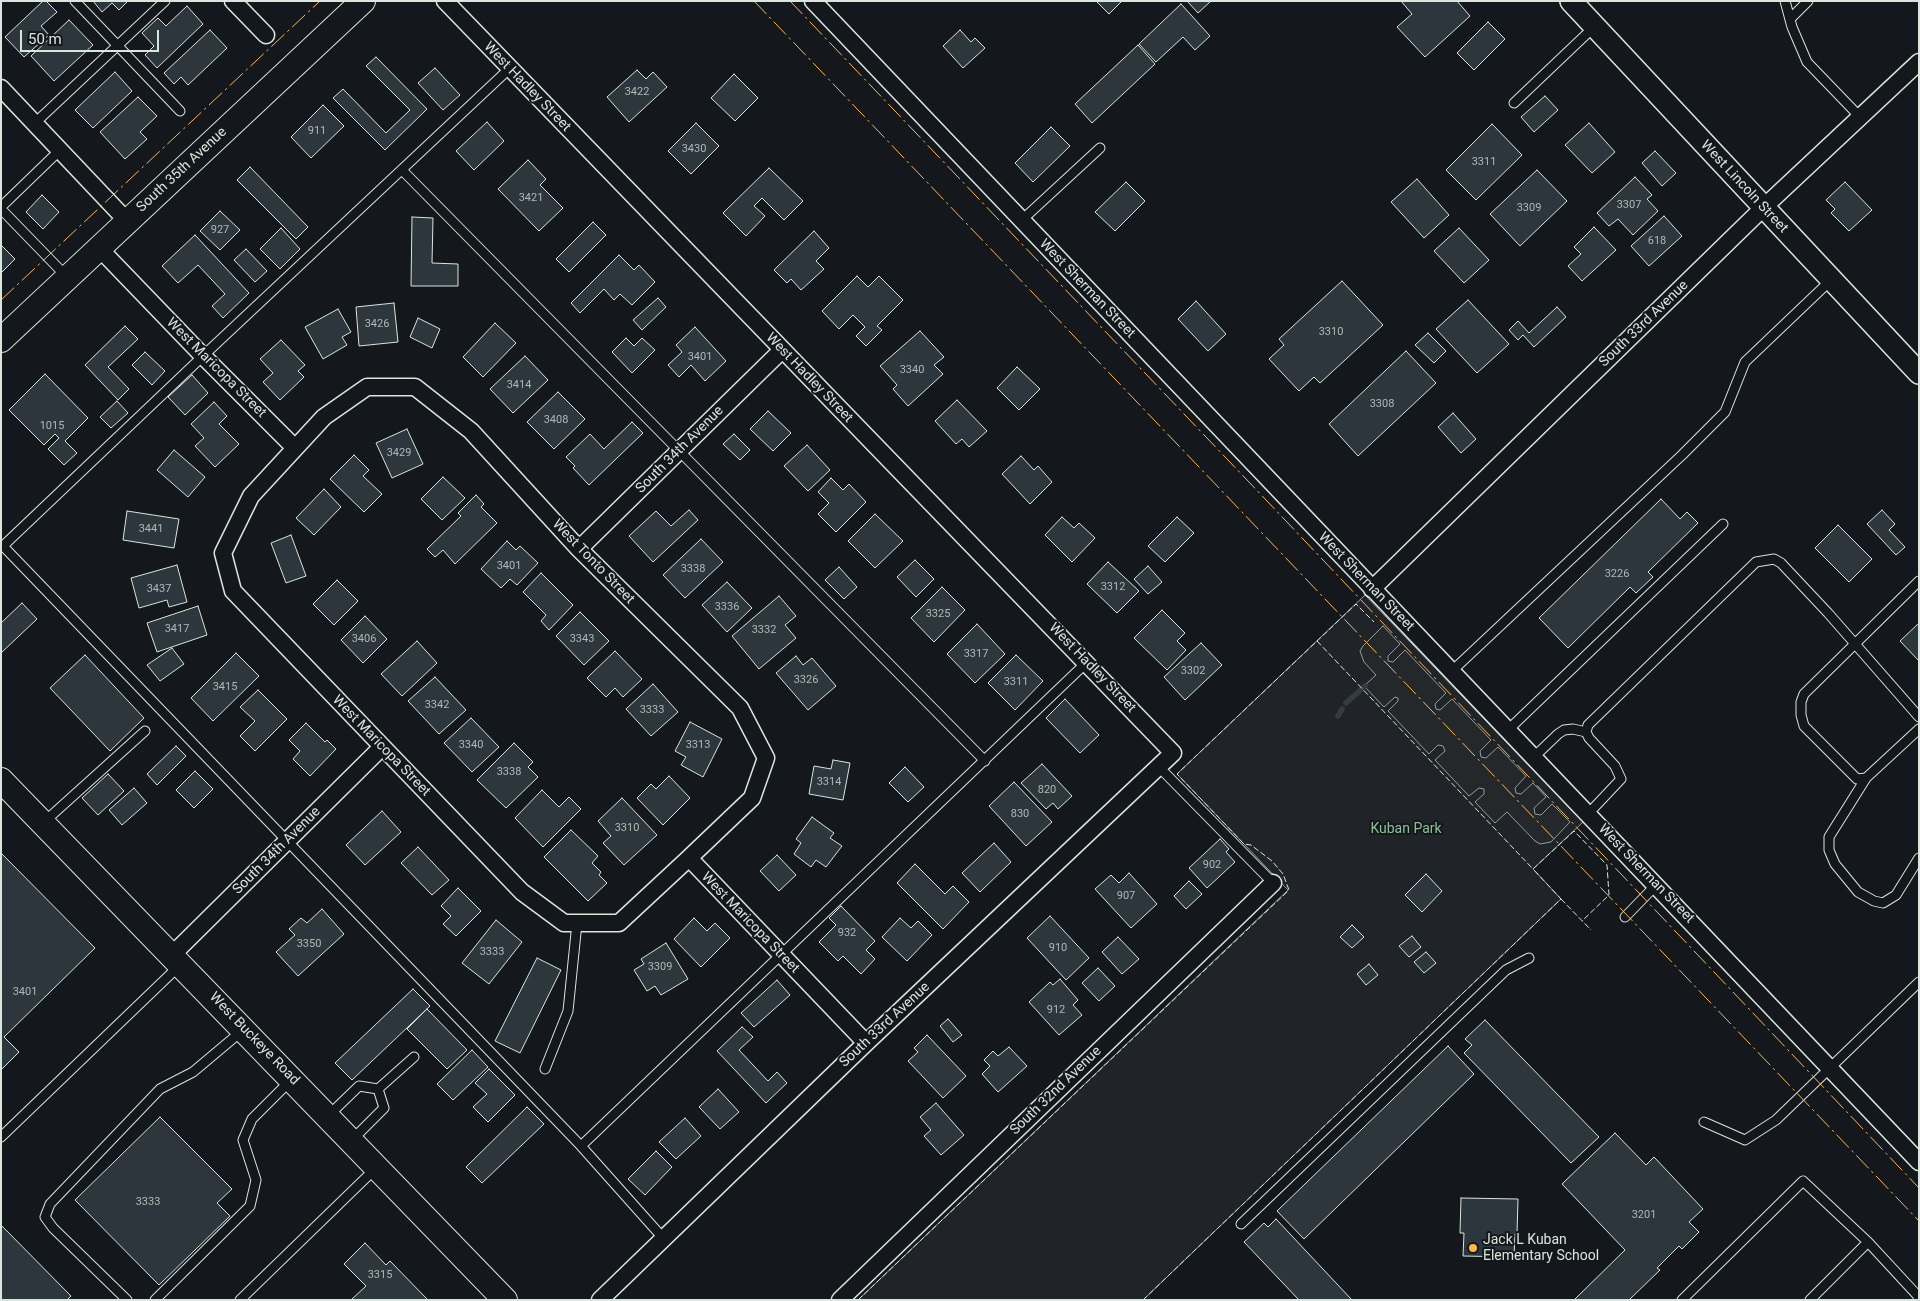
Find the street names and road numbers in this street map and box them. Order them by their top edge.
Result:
street label: West Hadley Street [480,39,574,135]
street label: South 35th Avenue [133,124,231,216]
street label: West Lincoln Street [1697,137,1791,237]
street label: West Sherman Street [1035,236,1139,342]
street label: South 33rd Avenue [1596,277,1692,371]
street label: West Maricopa Street [163,315,269,421]
street label: West Hadley Street [762,330,856,426]
street label: South 34th Avenue [633,403,727,497]
street label: West Tonto Street [548,516,638,608]
street label: West Sherman Street [1314,529,1418,635]
street label: West Hadley Street [1045,620,1139,716]
street label: West Maricopa Street [328,692,434,800]
street label: South 34th Avenue [230,804,324,898]
street label: West Sherman Street [1594,821,1698,927]
street label: West Maricopa Street [697,869,803,977]
street label: South 33rd Avenue [836,979,934,1071]
street label: West Buckeye Road [205,989,303,1089]
street label: South 32nd Avenue [1007,1043,1105,1139]

